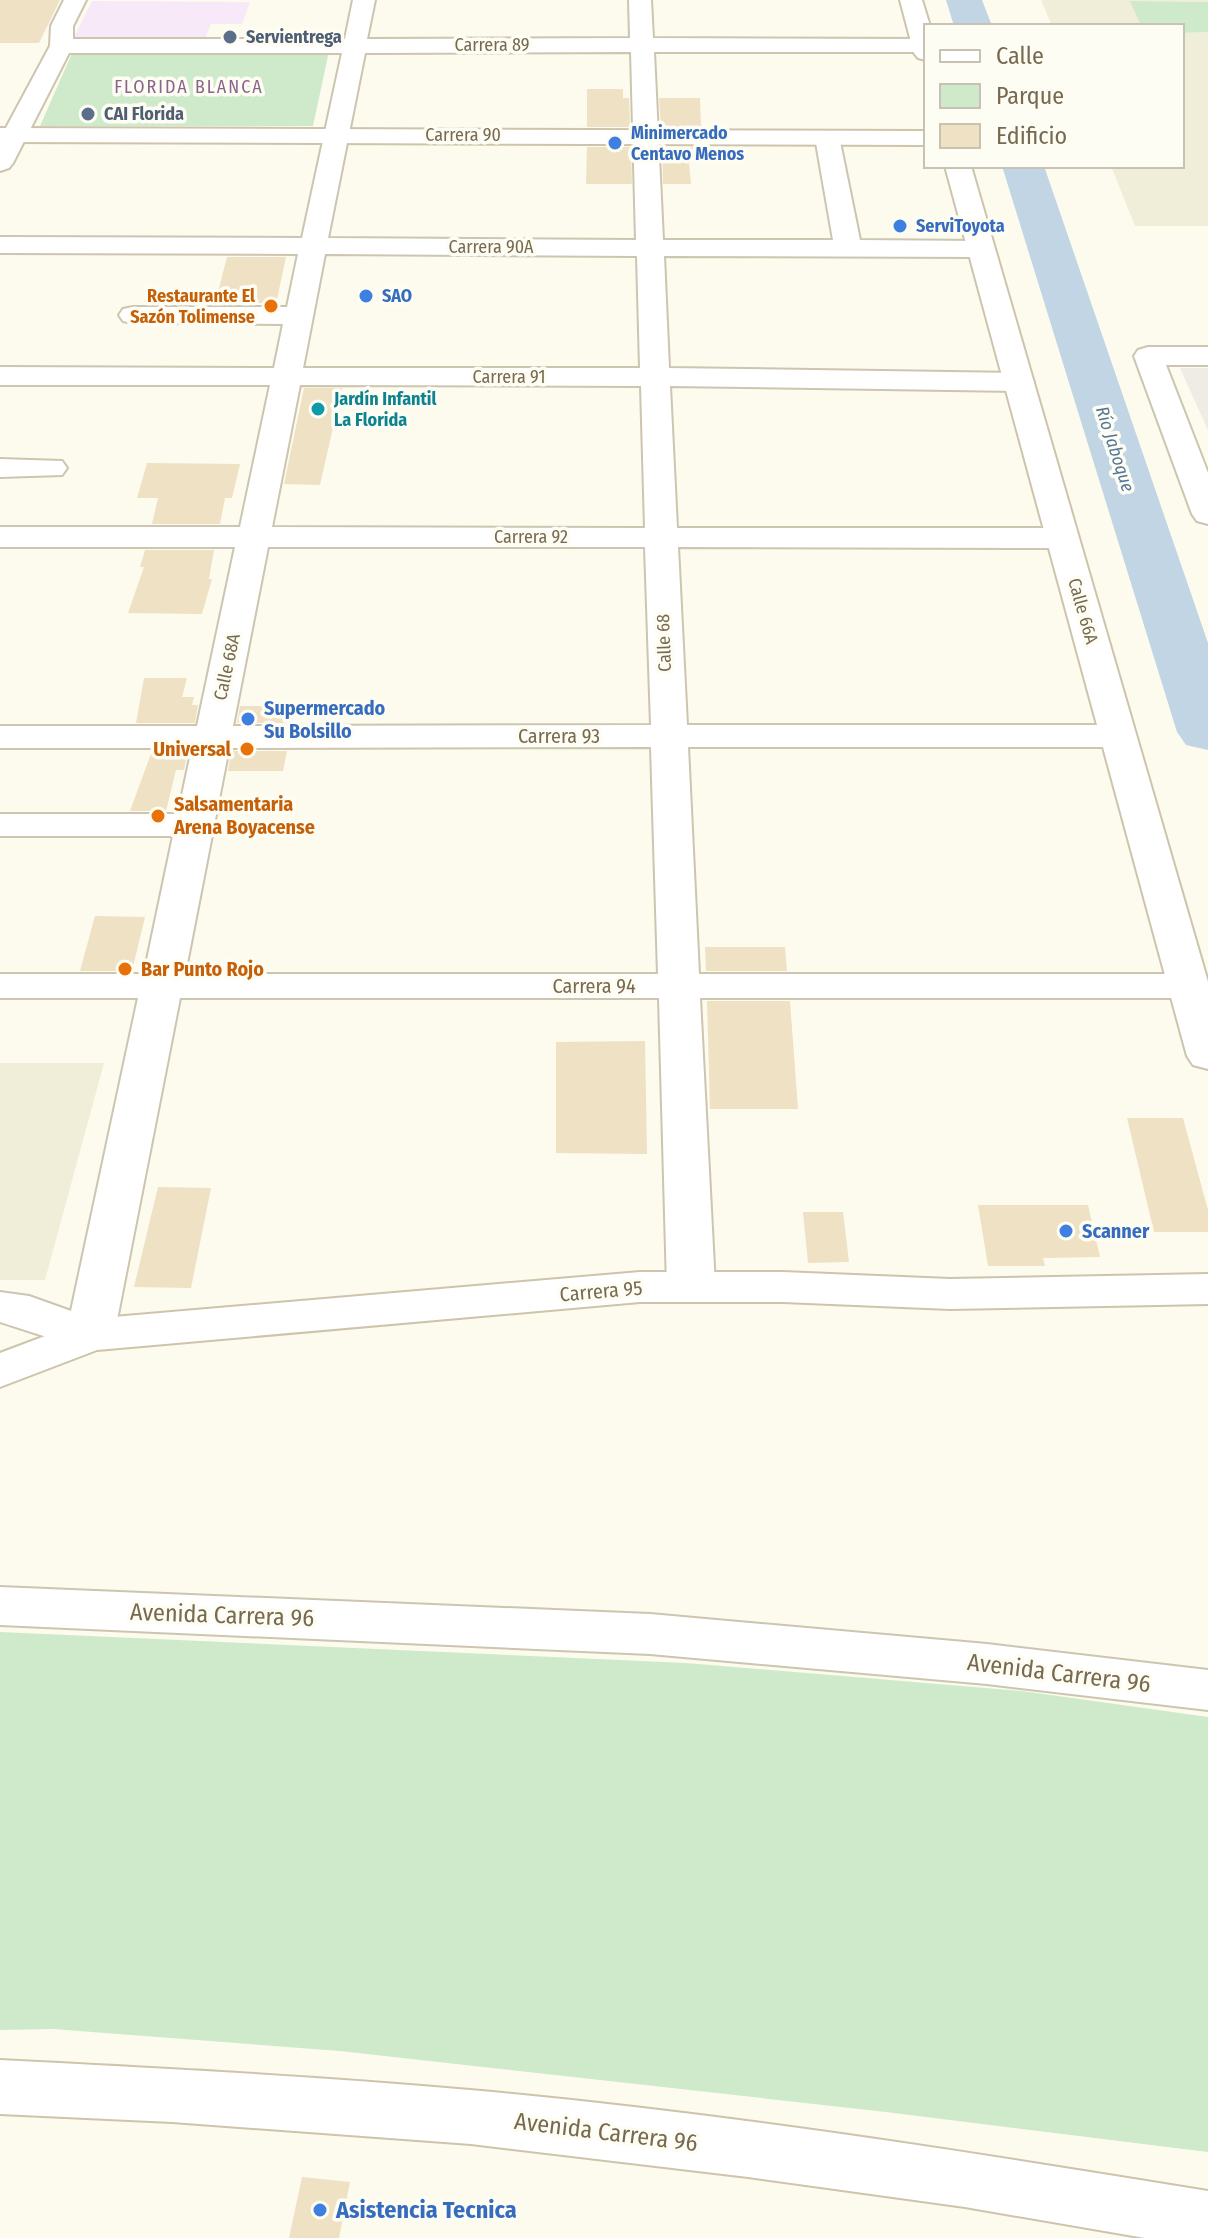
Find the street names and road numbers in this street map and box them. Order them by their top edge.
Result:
street label: Carrera 89 [454,34,530,56]
street label: Carrera 90 [425,124,501,146]
street label: Carrera 90A [448,236,534,258]
street label: Carrera 91 [473,366,545,388]
street label: Carrera 92 [494,526,568,548]
street label: Calle 66A [1063,576,1103,647]
street label: Calle 68 [652,614,676,672]
street label: Calle 68A [209,631,245,702]
street label: Carrera 93 [518,724,600,748]
street label: Carrera 94 [552,974,636,998]
street label: Carrera 95 [559,1275,643,1307]
street label: Avenida Carrera 96 [129,1598,315,1632]
street label: Avenida Carrera 96 [966,1648,1152,1698]
street label: Avenida Carrera 96 [513,2107,699,2157]

